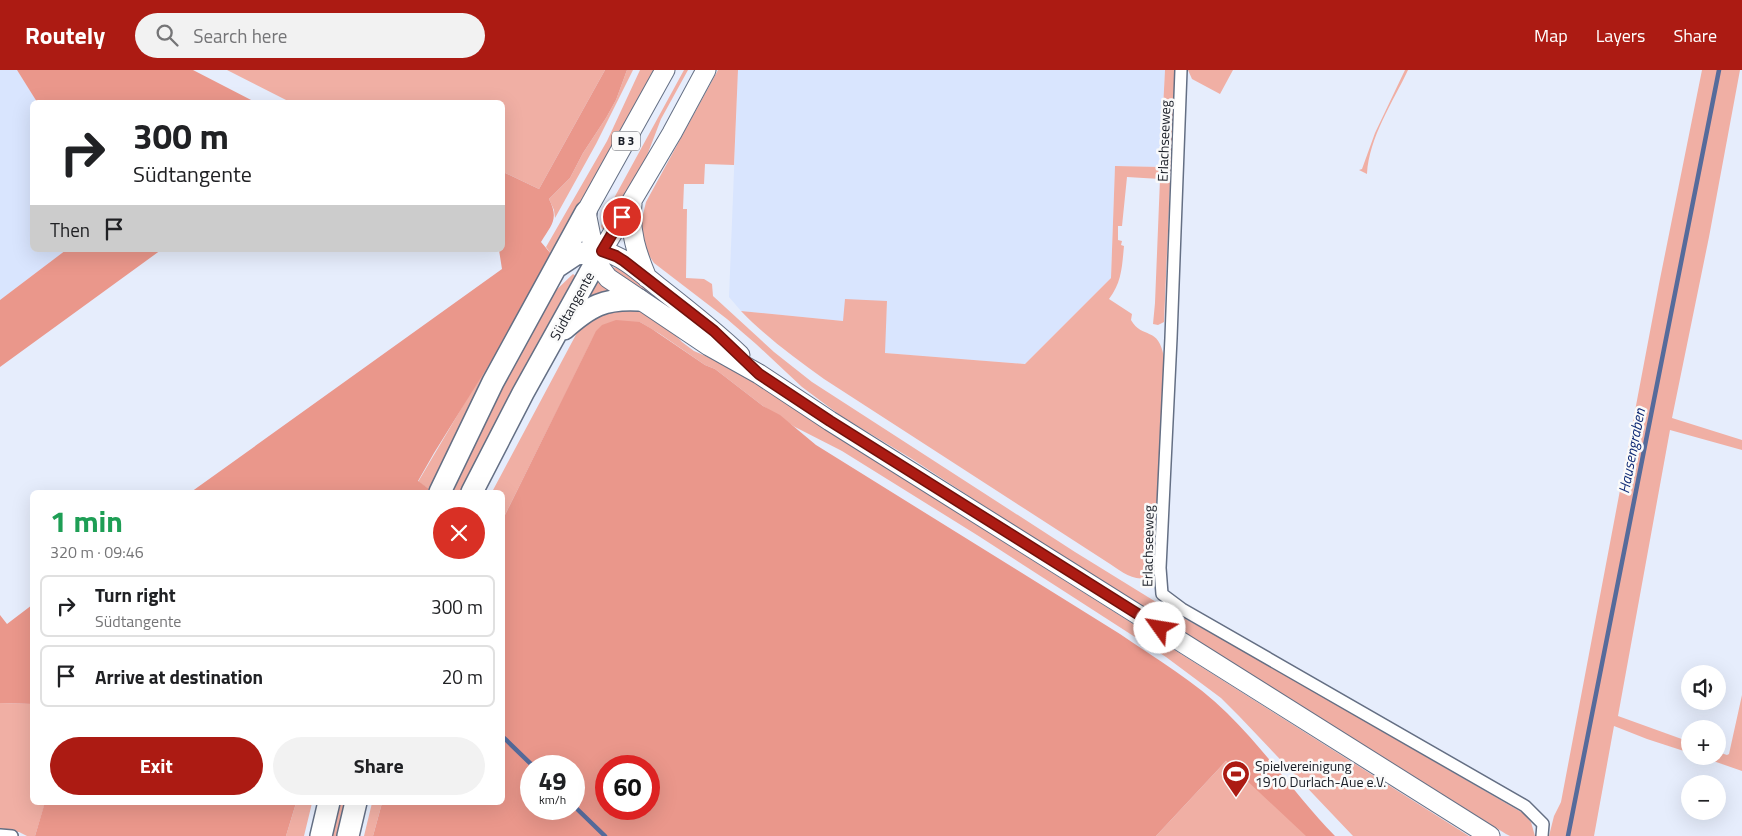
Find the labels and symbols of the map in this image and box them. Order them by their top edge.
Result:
street label: Erlachseeweg [1152,100,1175,182]
road number: B 3 [612,131,640,150]
pin [601,196,643,238]
street label: Südtangente [544,268,599,344]
water label: Hausengraben [1612,406,1651,495]
street label: Erlachseeweg [1136,505,1159,587]
position arrow [1133,601,1185,653]
speed limit sign: 60 [595,755,660,820]
place label: Spielvereinigung 1910 Durlach-Aue e.V. [1255,755,1386,792]
sports icon: Spielvereinigung 1910 Durlach-Aue e.V. [1221,759,1251,798]

